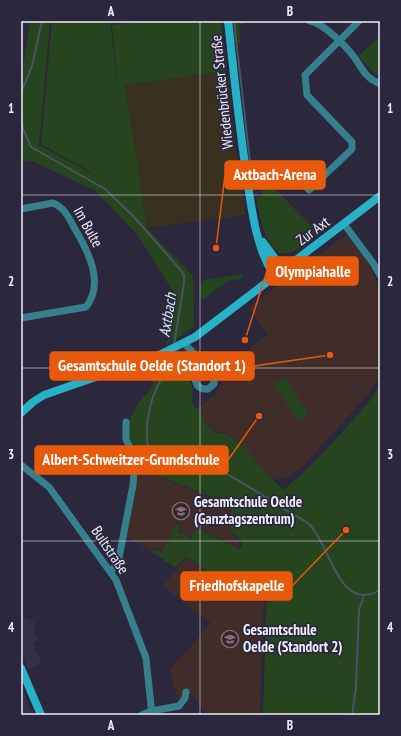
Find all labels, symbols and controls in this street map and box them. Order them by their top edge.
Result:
text: A [107,3,115,20]
text: B [287,3,293,20]
street label: Wiedenbrücker Straße [206,34,237,150]
text: 1 [8,100,14,117]
text: 1 [387,100,393,117]
callout: Axtbach-Arena [225,161,325,189]
text: Axtbach-Arena [232,164,317,184]
street label: Im Bulte [70,203,107,250]
street label: Zur Axt [292,212,333,249]
callout: Olympiahalle [267,257,358,285]
text: Olympiahalle [275,261,351,281]
text: 2 [8,273,14,290]
text: 2 [387,273,393,290]
water label: Axtbach [154,291,180,338]
callout: Gesamtschule Oelde (Standort 1) [50,352,254,380]
text: Gesamtschule Oelde (Standort 1) [58,355,246,375]
text: 3 [8,446,14,463]
callout: Albert-Schweitzer-Grundschule [35,446,228,474]
text: 3 [387,446,393,463]
text: Albert-Schweitzer-Grundschule [41,449,220,469]
place label: Gesamtschule Oelde (Ganztagszentrum) [194,492,302,528]
school or university icon: Gesamtschule Oelde (Ganztagszentrum) [171,501,191,521]
street label: Bultstraße [87,522,133,577]
callout: Friedhofskapelle [181,572,292,600]
text: Friedhofskapelle [190,575,285,595]
text: 4 [8,619,15,636]
text: 4 [387,619,394,636]
place label: Gesamtschule Oelde (Standort 2) [243,620,342,656]
school or university icon: Gesamtschule Oelde (Standort 2) [220,629,240,649]
text: A [107,717,115,734]
text: B [287,717,293,734]

